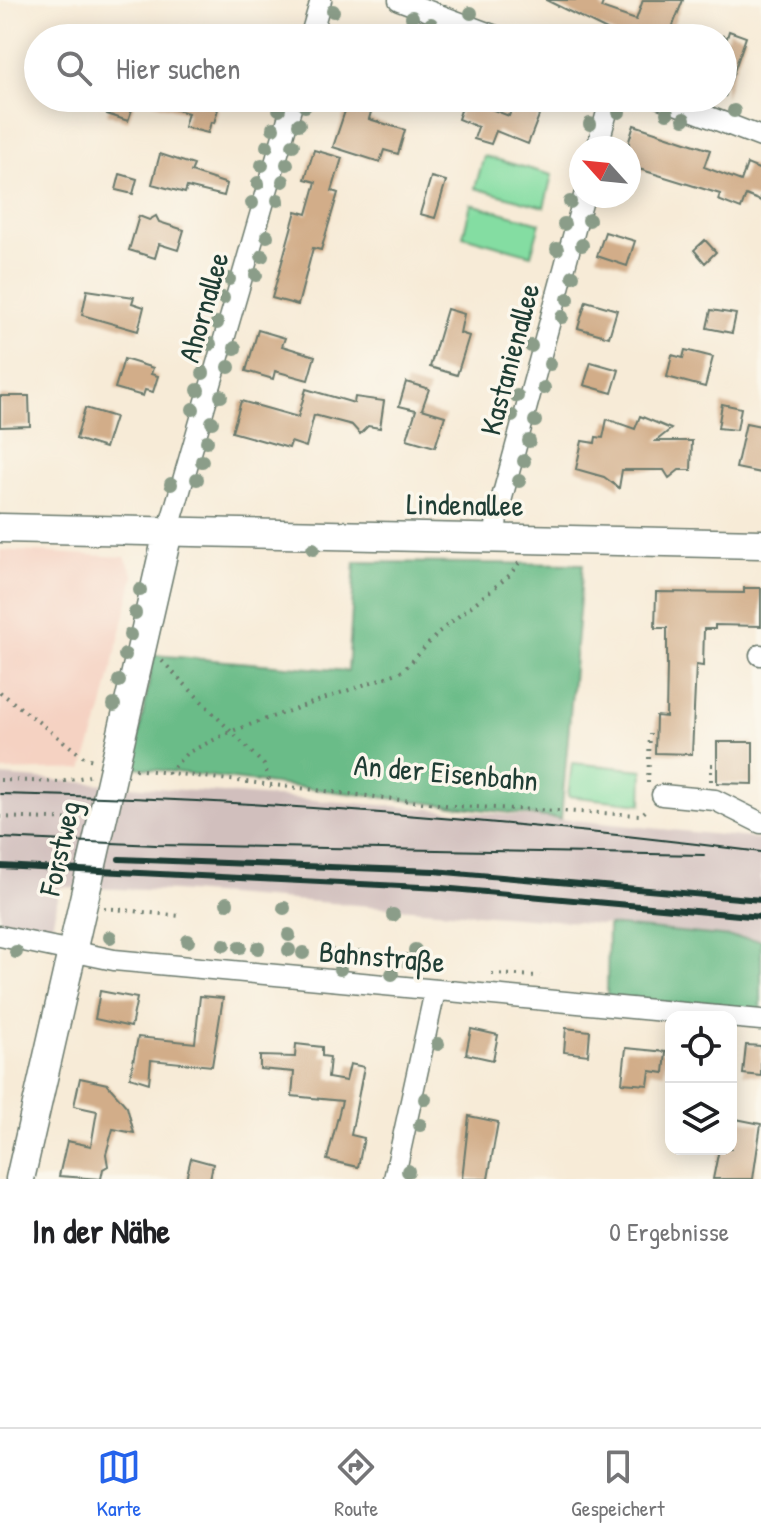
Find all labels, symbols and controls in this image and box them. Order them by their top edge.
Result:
search box [24,24,737,112]
icon: search [52,46,96,90]
text: Hier suchen [116,48,240,88]
north arrow [569,136,641,208]
street label: Ahornallee [168,247,238,367]
street label: Kastanienallee [470,279,548,439]
street label: Lindenallee [406,483,524,525]
street label: An der Eisenbahn [352,744,540,800]
street label: Forstweg [28,797,89,900]
street label: Bahnstraße [317,931,447,981]
map controls [665,1011,737,1155]
button: locate [665,1011,737,1083]
button: layers [665,1083,737,1155]
text: In der Nähe [32,1208,170,1254]
text: 0 Ergebnisse [609,1214,729,1249]
tab: Karte [96,1445,141,1523]
tab: Route [334,1445,378,1523]
tab: Gespeichert [571,1445,665,1523]

